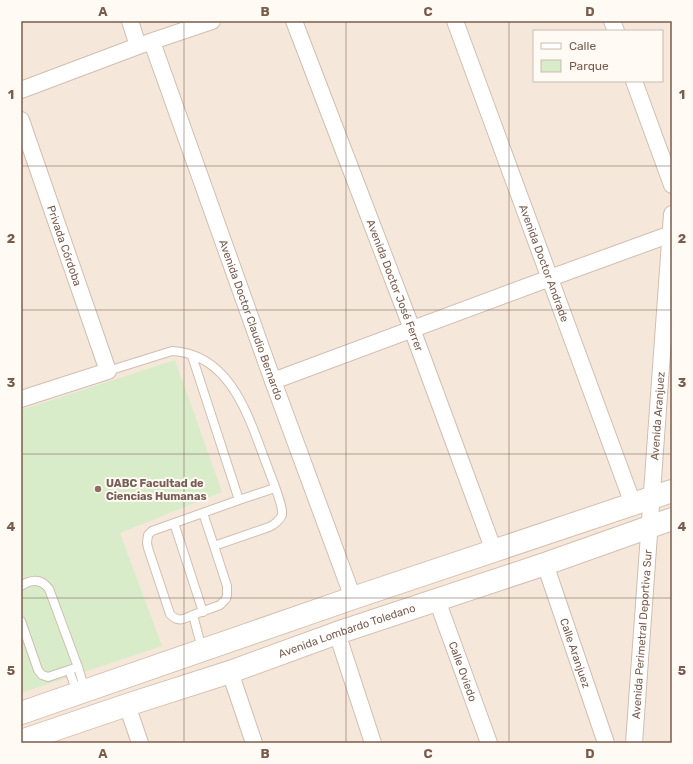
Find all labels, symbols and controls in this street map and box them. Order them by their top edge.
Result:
text: A [98,4,108,19]
text: B [260,4,270,19]
text: C [423,4,433,19]
text: D [585,4,595,19]
legend [533,30,663,82]
text: Calle [569,39,596,53]
text: Parque [569,59,609,73]
text: 1 [8,87,14,102]
text: 1 [679,87,685,102]
street label: Avenida Doctor Andrade [517,203,572,324]
street label: Privada Córdoba [45,204,85,288]
street label: Avenida Doctor José Ferrer [364,218,426,354]
text: 2 [7,231,15,246]
text: 2 [678,231,686,246]
street label: Avenida Doctor Claudio Bernardo [217,238,286,402]
street label: Avenida Aranjuez [648,371,667,461]
text: 3 [7,375,16,390]
text: 3 [678,375,687,390]
place label: UABC Facultad de Ciencias Humanas [106,477,206,503]
marker: UABC Facultad de Ciencias Humanas [93,484,103,494]
text: 4 [7,519,16,534]
text: 4 [678,519,687,534]
street label: Avenida Perimetral Deportiva Sur [629,548,654,719]
street label: Avenida Lombardo Toledano [276,601,417,660]
street label: Calle Aranjuez [557,616,593,690]
street label: Calle Oviedo [446,640,480,703]
text: 5 [7,663,15,678]
text: 5 [678,663,686,678]
text: A [98,746,108,761]
text: B [260,746,270,761]
text: C [423,746,433,761]
text: D [585,746,595,761]

